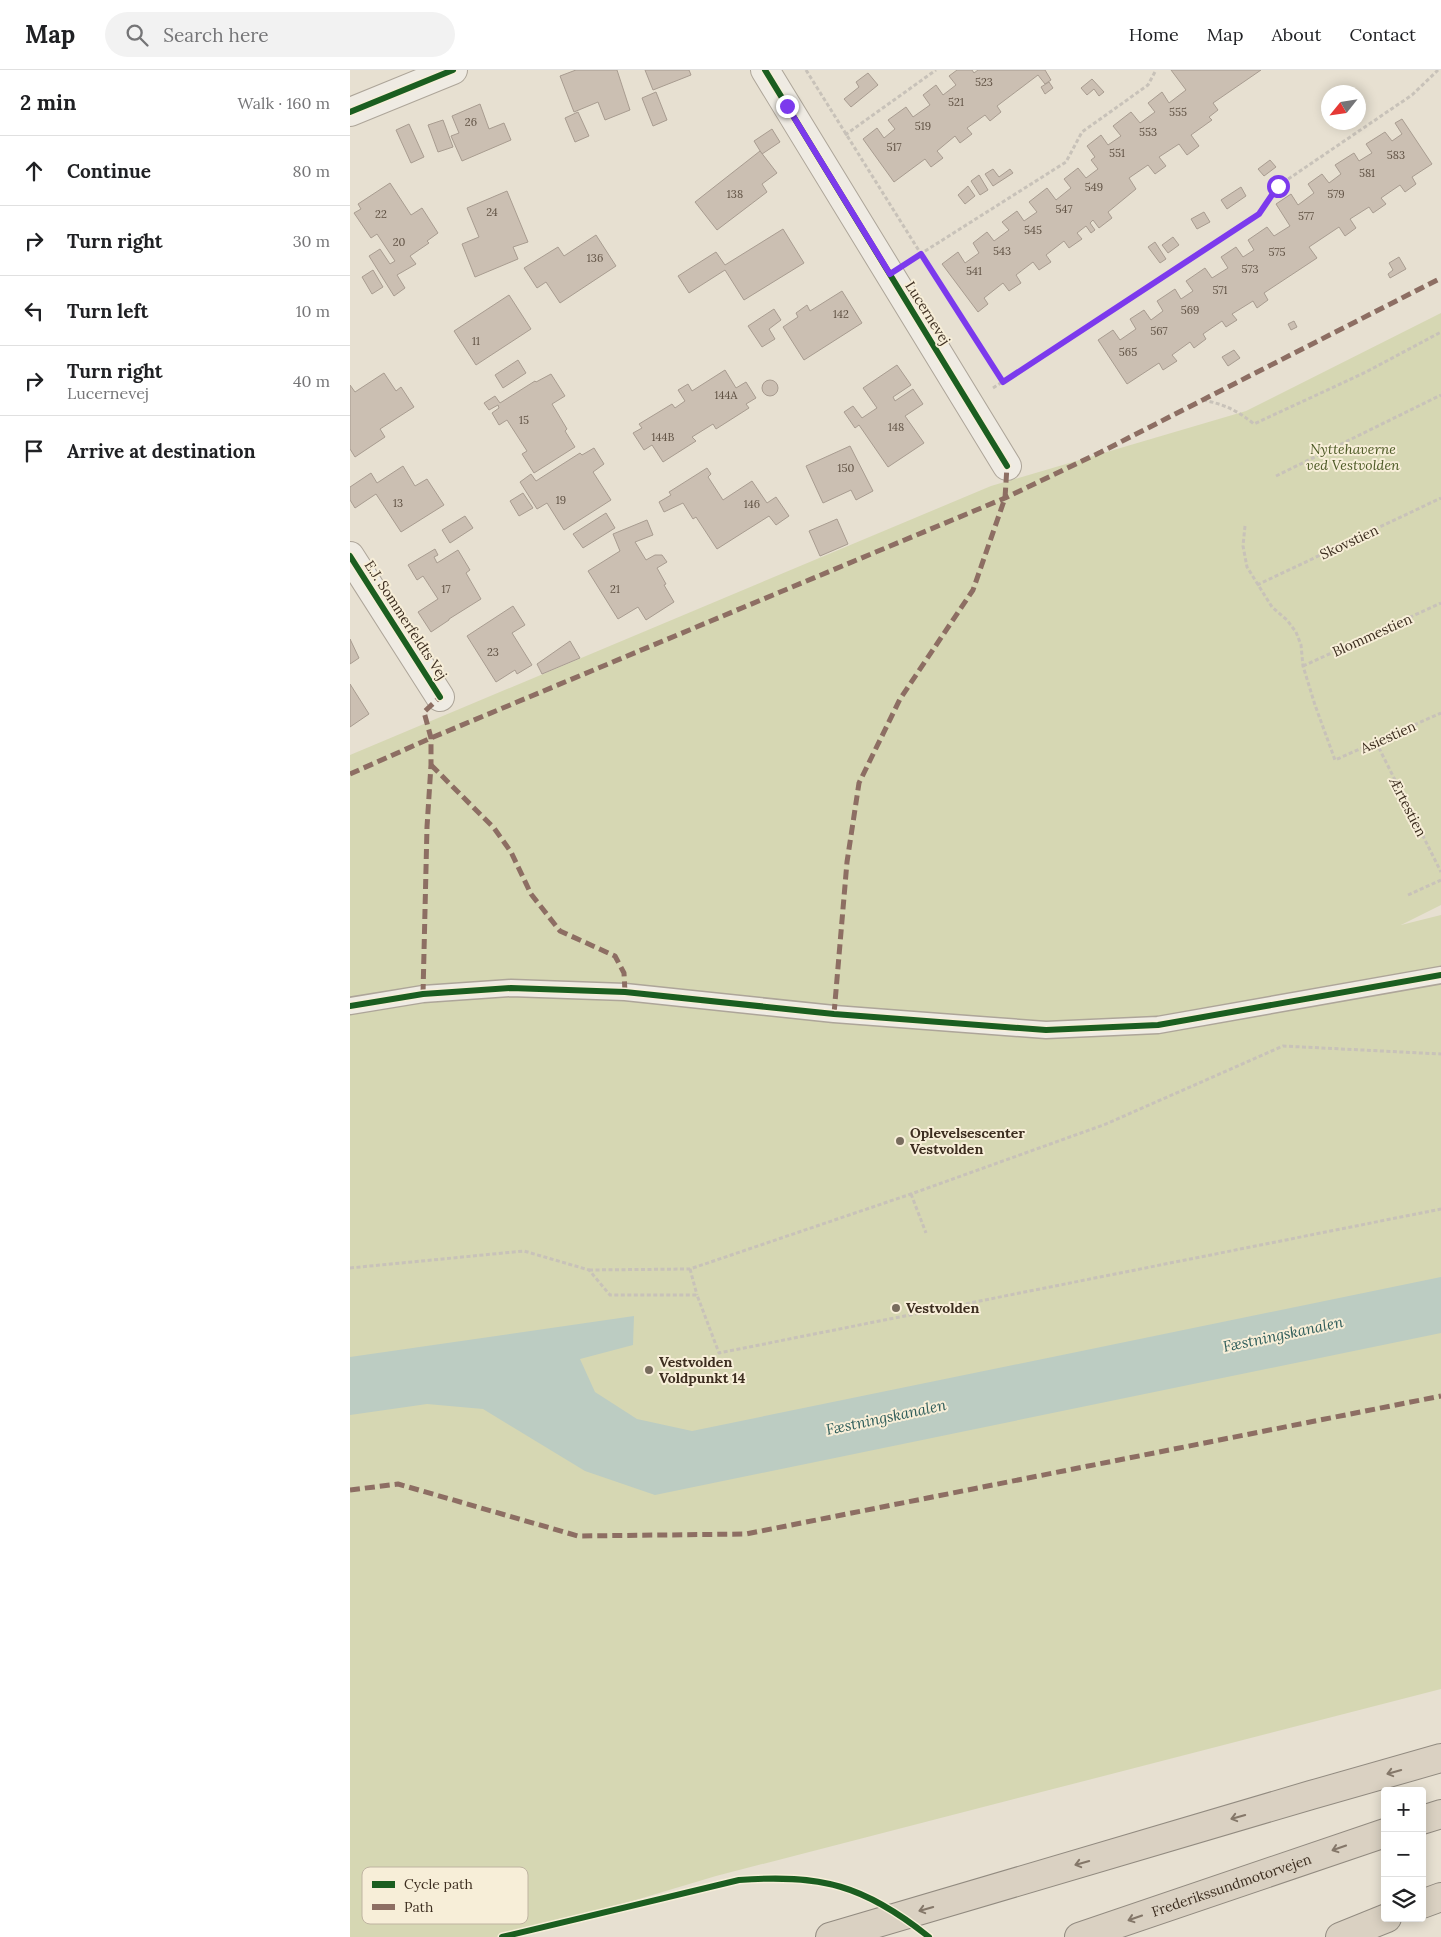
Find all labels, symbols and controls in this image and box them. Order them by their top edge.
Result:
search box [105,12,455,57]
text: Map [25,19,75,50]
icon: search [123,21,151,49]
text: Search here [163,23,269,47]
text: Home [1129,23,1179,46]
text: Map [1207,23,1243,46]
text: About [1271,23,1321,46]
text: Contact [1349,23,1416,46]
house number: 523 [975,75,993,89]
north arrow [1321,85,1366,130]
text: 2 min [20,89,76,116]
text: Walk · 160 m [238,93,330,113]
route end [776,95,799,118]
house number: 521 [948,95,964,109]
house number: 555 [1169,105,1187,119]
house number: 26 [465,115,477,129]
house number: 519 [915,119,931,133]
house number: 553 [1139,125,1157,139]
house number: 517 [886,140,902,154]
house number: 551 [1109,146,1125,160]
house number: 583 [1387,148,1405,162]
icon: ahead [20,157,48,185]
text: Continue [67,159,151,183]
text: 80 m [293,161,330,181]
house number: 581 [1359,166,1375,180]
route start [1267,175,1290,198]
house number: 549 [1085,180,1103,194]
house number: 138 [727,187,743,201]
house number: 579 [1327,187,1345,201]
house number: 547 [1055,202,1073,216]
house number: 24 [486,205,498,219]
house number: 22 [375,207,387,221]
house number: 577 [1298,209,1314,223]
house number: 545 [1024,223,1042,237]
icon: right [20,227,48,255]
text: Turn right [67,229,163,253]
text: 30 m [293,231,330,251]
house number: 20 [393,235,406,249]
house number: 543 [993,244,1011,258]
house number: 575 [1268,245,1286,259]
house number: 136 [587,251,603,265]
house number: 573 [1241,262,1259,276]
house number: 541 [966,264,982,278]
street label: Lucernevej [901,278,955,348]
house number: 571 [1212,283,1228,297]
icon: left [20,297,48,325]
text: Turn left [67,299,148,323]
text: 10 m [296,301,330,321]
house number: 569 [1181,303,1199,317]
house number: 142 [833,307,849,321]
house number: 567 [1150,324,1168,338]
house number: 11 [472,334,480,348]
house number: 565 [1119,345,1137,359]
text: Turn right [67,359,163,383]
icon: right [20,367,48,395]
text: 40 m [293,371,330,391]
text: Lucernevej [67,383,149,403]
house number: 144A [715,388,739,402]
house number: 15 [519,413,529,427]
house number: 148 [888,420,904,434]
house number: 144B [652,430,675,444]
icon: arrive [20,437,48,465]
text: Arrive at destination [67,439,256,463]
park label: Nyttehaverne ved Vestvolden [1306,440,1400,474]
house number: 150 [838,461,855,475]
house number: 19 [556,493,566,507]
house number: 13 [393,496,403,510]
house number: 146 [744,497,760,511]
street label: Skovstien [1317,520,1382,563]
street label: E.J. Sommerfeldts Vej [361,557,451,683]
house number: 17 [441,582,451,596]
house number: 21 [610,582,620,596]
street label: Blommestien [1329,609,1415,661]
house number: 23 [487,645,499,659]
street label: Asiestien [1357,717,1419,758]
street label: Ærtestien [1385,773,1431,840]
place label: Oplevelsescenter Vestvolden [910,1124,1025,1158]
marker: Oplevelsescenter Vestvolden [894,1135,906,1147]
place label: Vestvolden [906,1299,979,1317]
marker: Vestvolden [890,1302,902,1314]
water label: Fæstningskanalen [1221,1312,1346,1356]
place label: Vestvolden Voldpunkt 14 [659,1353,746,1387]
marker: Vestvolden Voldpunkt 14 [643,1364,655,1376]
water label: Fæstningskanalen [824,1395,949,1439]
one-way arrow [1386,1767,1402,1777]
map controls [1381,1787,1426,1922]
button: + [1381,1787,1426,1832]
one-way arrow [1230,1812,1246,1822]
button: − [1381,1832,1426,1877]
one-way arrow [1331,1844,1347,1853]
street label: Frederikssundmotorvejen [1149,1850,1314,1921]
one-way arrow [1074,1858,1090,1868]
legend [362,1867,528,1924]
text: Cycle path [404,1875,473,1893]
button: layers [1381,1877,1426,1922]
text: Path [404,1898,433,1916]
one-way arrow [919,1904,935,1914]
one-way arrow [1128,1914,1143,1923]

